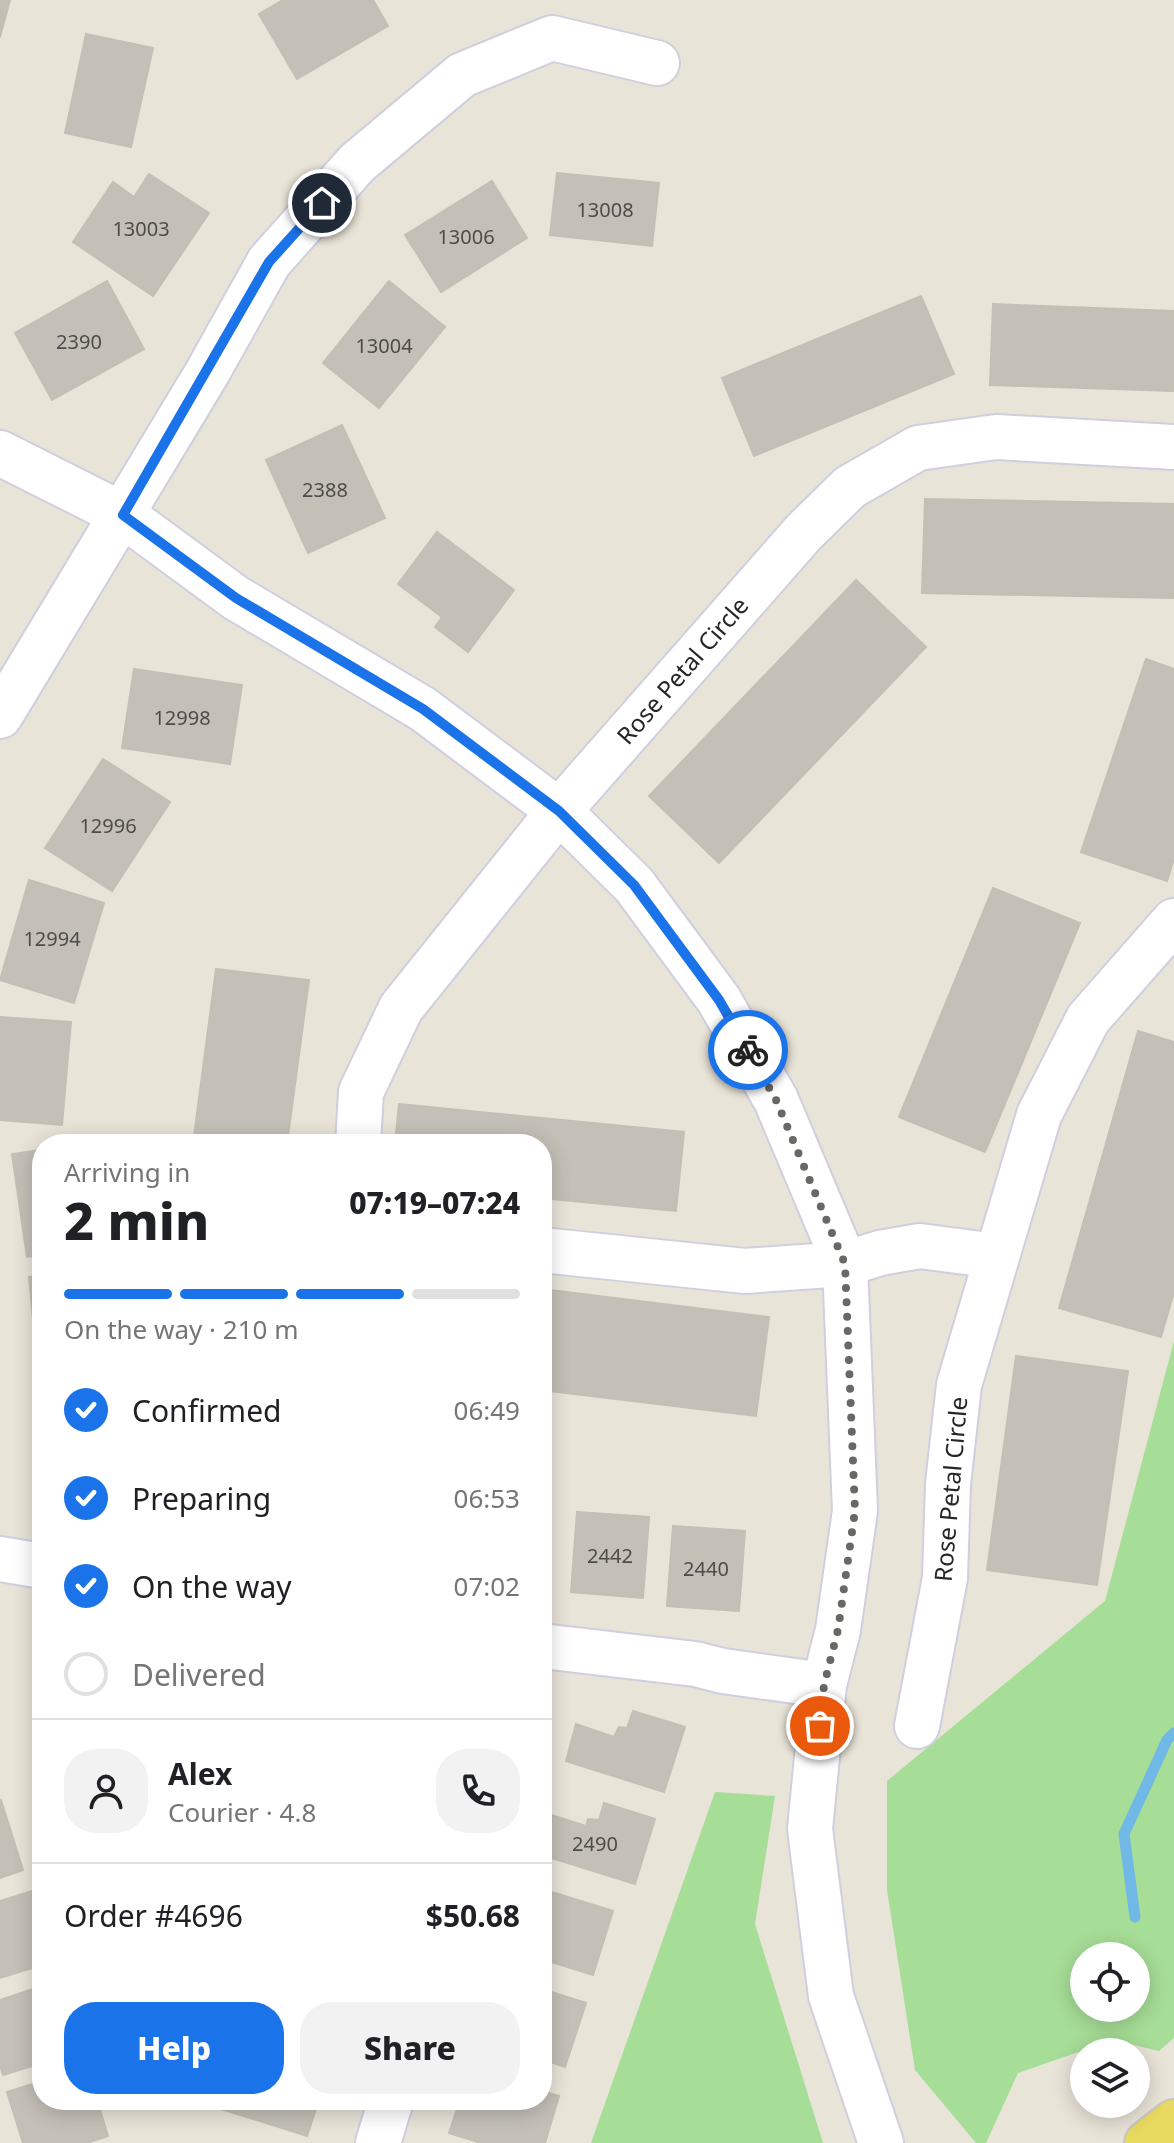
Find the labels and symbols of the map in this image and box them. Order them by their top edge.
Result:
pin [288,169,356,237]
house number: 13008 [576,196,634,223]
house number: 13003 [112,215,170,242]
house number: 13006 [437,223,495,250]
house number: 2390 [56,328,102,355]
house number: 13004 [355,332,413,359]
house number: 2388 [302,476,348,503]
street label: Rose Petal Circle [609,589,755,751]
house number: 12998 [153,704,211,731]
house number: 12996 [79,812,137,839]
house number: 12994 [23,925,81,952]
courier [708,1010,788,1090]
street label: Rose Petal Circle [925,1395,975,1583]
house number: 2442 [587,1542,633,1569]
house number: 2440 [683,1555,729,1582]
pin [786,1692,854,1760]
house number: 2490 [572,1830,618,1857]

